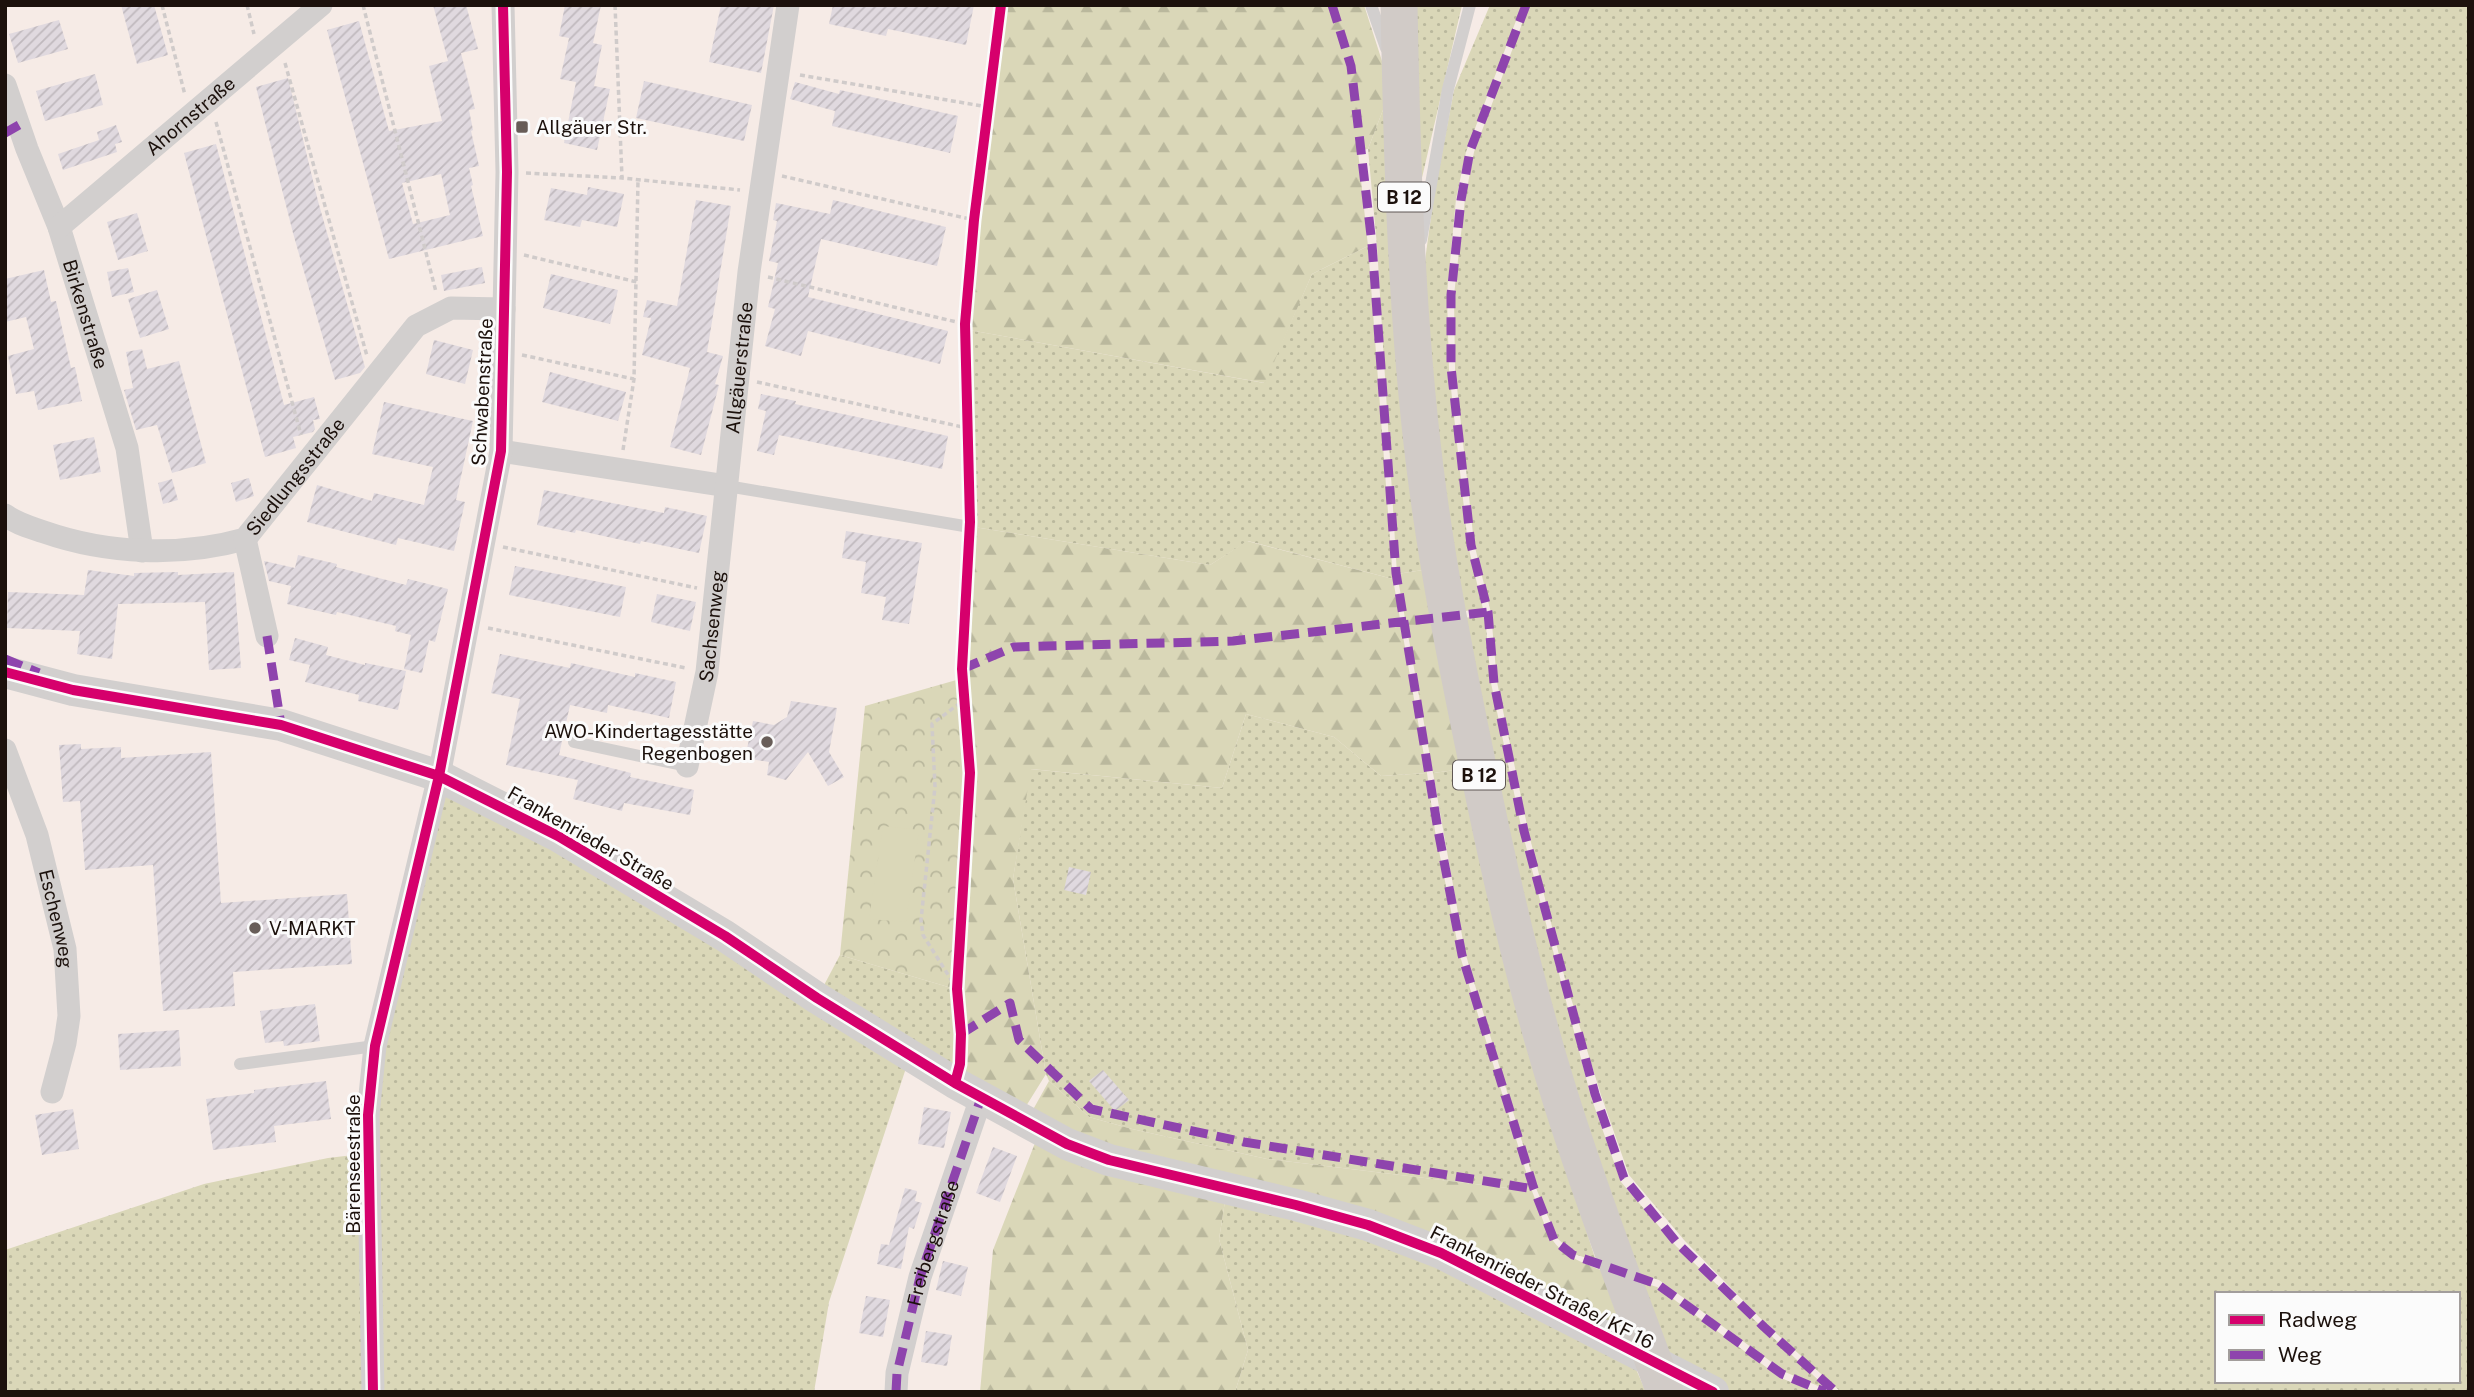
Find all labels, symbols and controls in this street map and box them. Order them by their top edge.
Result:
street label: Ahornstraße [141,72,239,160]
place label: Allgäuer Str. [536,116,647,138]
marker: Allgäuer Str. [514,119,530,135]
road number: B 12 [1378,182,1430,212]
street label: Birkenstraße [59,257,113,371]
street label: Allgäuerstraße [721,301,757,435]
street label: Schwabenstraße [467,318,497,466]
street label: Siedlungsstraße [241,413,349,540]
street label: Sachsenweg [694,569,729,684]
place label: AWO-Kindertagesstätte Regenbogen [544,720,753,764]
marker: AWO-Kindertagesstätte Regenbogen [759,734,775,750]
road number: B 12 [1453,760,1505,790]
street label: Frankenrieder Straße [504,781,678,895]
street label: Eschenweg [35,867,77,969]
place label: V-MARKT [269,917,356,939]
marker: V-MARKT [247,920,263,936]
street label: Bärenseestraße [342,1094,364,1234]
street label: Freibergstraße [902,1177,963,1308]
street label: Frankenrieder Straße/ KF 16 [1427,1221,1657,1353]
legend [2215,1292,2460,1383]
text: Radweg [2278,1307,2357,1332]
text: Weg [2278,1342,2322,1367]

